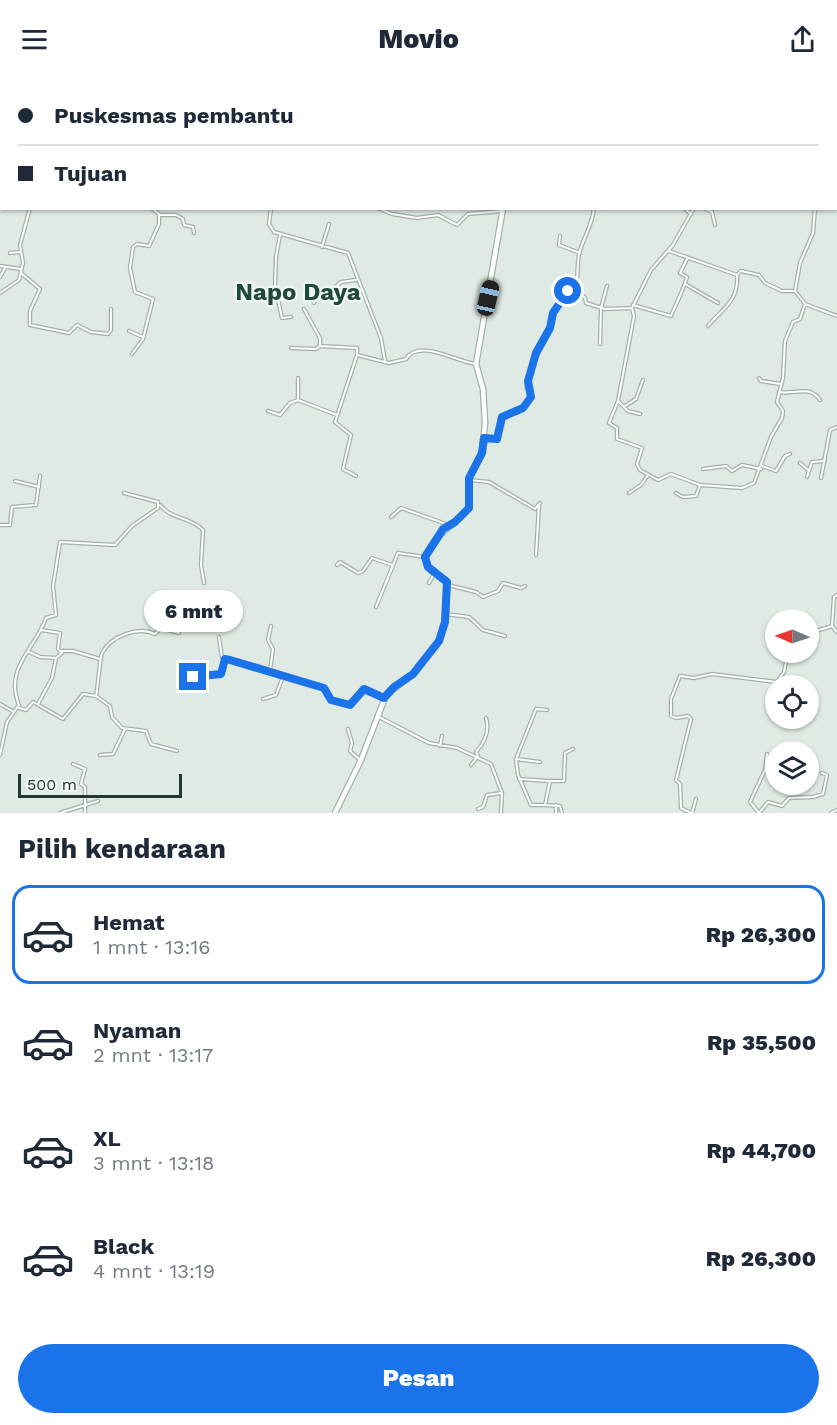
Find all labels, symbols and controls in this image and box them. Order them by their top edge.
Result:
icon: menu [18,23,51,56]
text: Movio [378,23,459,55]
icon: share [786,23,819,56]
text: Puskesmas pembantu [54,103,294,128]
text: Tujuan [54,161,127,186]
route start [554,277,581,304]
district label: Napo Daya [235,278,361,306]
car [475,278,501,318]
callout: 6 mnt [144,590,242,632]
text: 6 mnt [165,599,222,623]
north arrow [765,609,819,663]
map controls [765,609,819,795]
route end [179,663,206,690]
button: locate [765,675,819,729]
button: layers [765,741,819,795]
scale bar [18,771,182,798]
text: 500 m [27,775,77,794]
text: Pilih kendaraan [18,833,226,865]
icon: car [21,908,75,962]
text: Hemat [93,910,165,935]
text: Rp 26,300 [706,922,816,947]
text: 1 mnt · 13:16 [93,935,210,959]
icon: car [21,1016,75,1070]
text: Nyaman [93,1018,181,1043]
text: Rp 35,500 [707,1030,816,1055]
text: 2 mnt · 13:17 [93,1043,213,1067]
icon: car [21,1124,75,1178]
text: XL [93,1126,121,1151]
text: Rp 44,700 [706,1138,816,1163]
text: 3 mnt · 13:18 [93,1151,214,1175]
icon: car [21,1232,75,1286]
text: Black [93,1234,154,1259]
text: Rp 26,300 [706,1246,816,1271]
text: 4 mnt · 13:19 [93,1259,215,1283]
button: Pesan [18,1344,819,1413]

